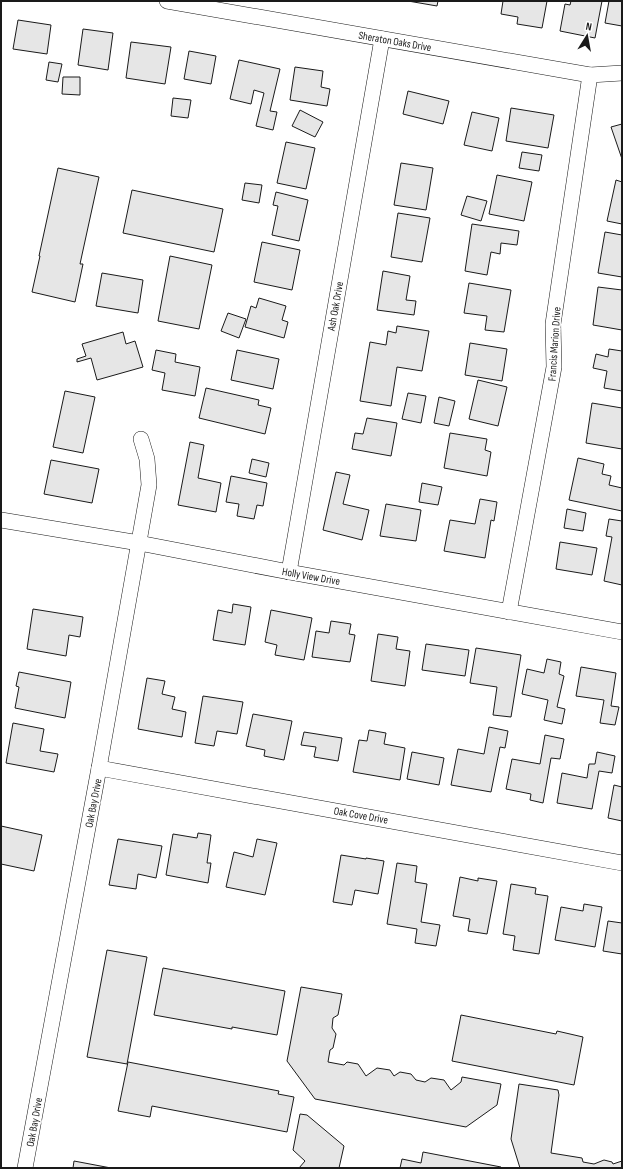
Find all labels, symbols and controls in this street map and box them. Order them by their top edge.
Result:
north arrow [567,16,607,56]
text: N [585,20,593,34]
street label: Sheraton Oaks Drive [357,29,432,54]
street label: Ash Oak Drive [325,280,346,333]
street label: Francis Marion Drive [545,306,564,382]
street label: Holly View Drive [281,565,341,588]
street label: Oak Bay Drive [82,777,105,829]
street label: Oak Cove Drive [333,804,389,827]
street label: Oak Bay Drive [24,1096,45,1148]

